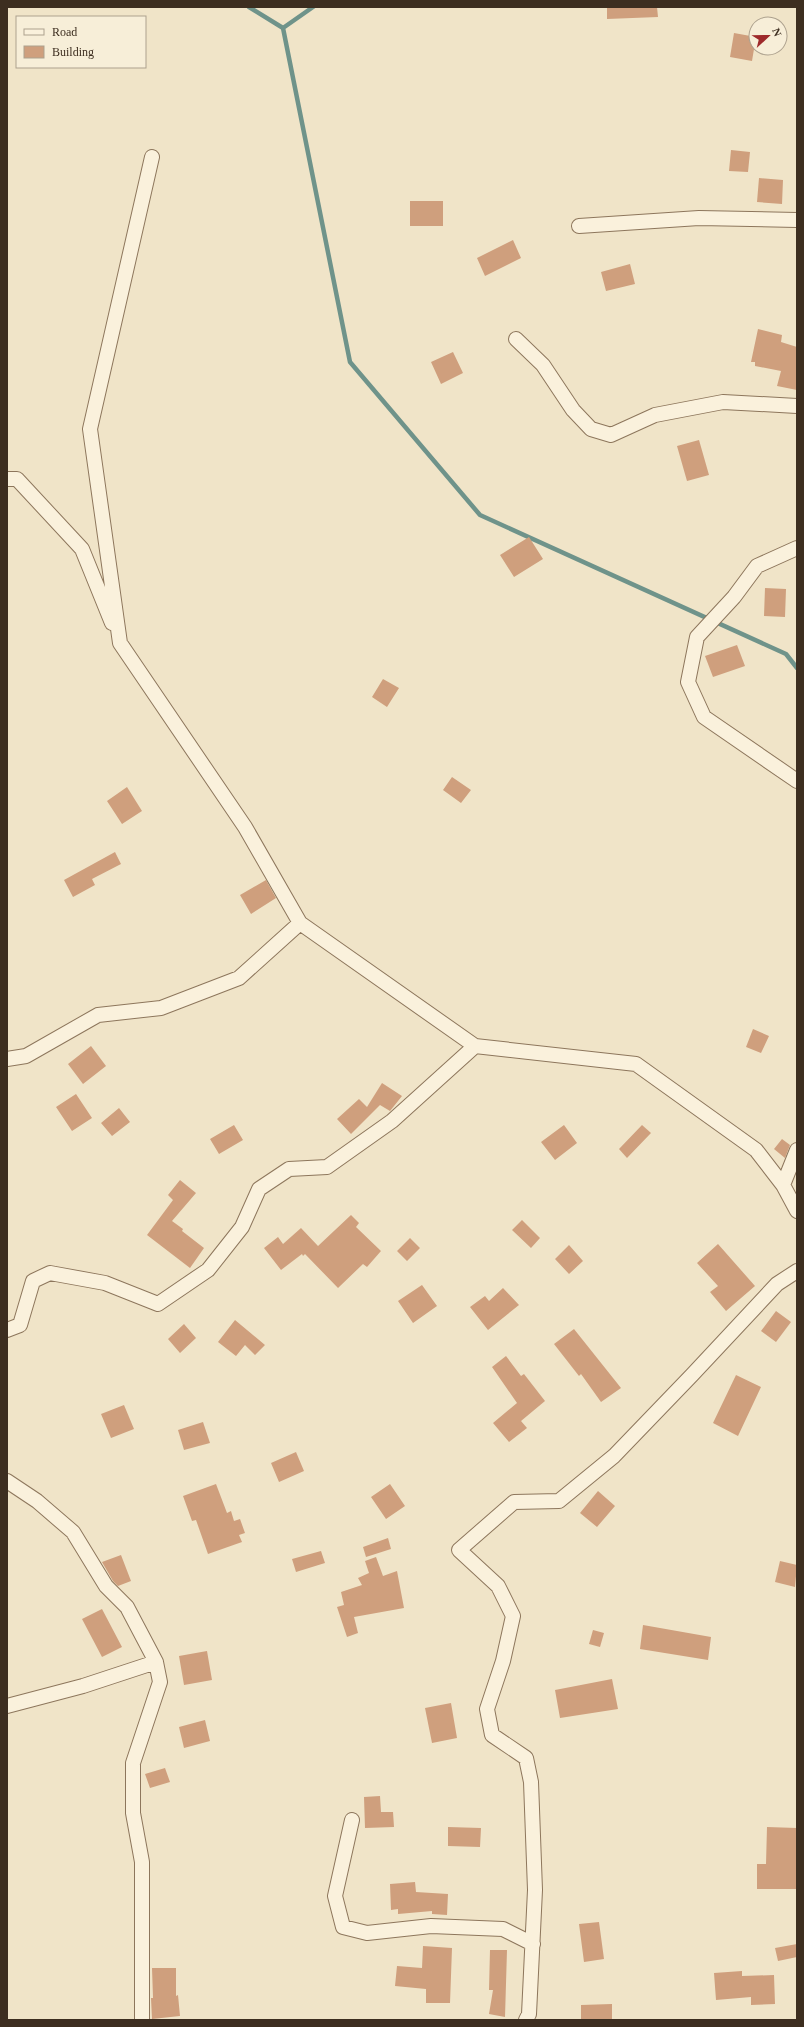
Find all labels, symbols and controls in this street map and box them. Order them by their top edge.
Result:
legend [16,16,146,68]
north arrow [748,16,788,56]
text: Road [52,25,77,39]
text: N [770,26,784,38]
text: Building [52,45,94,59]

